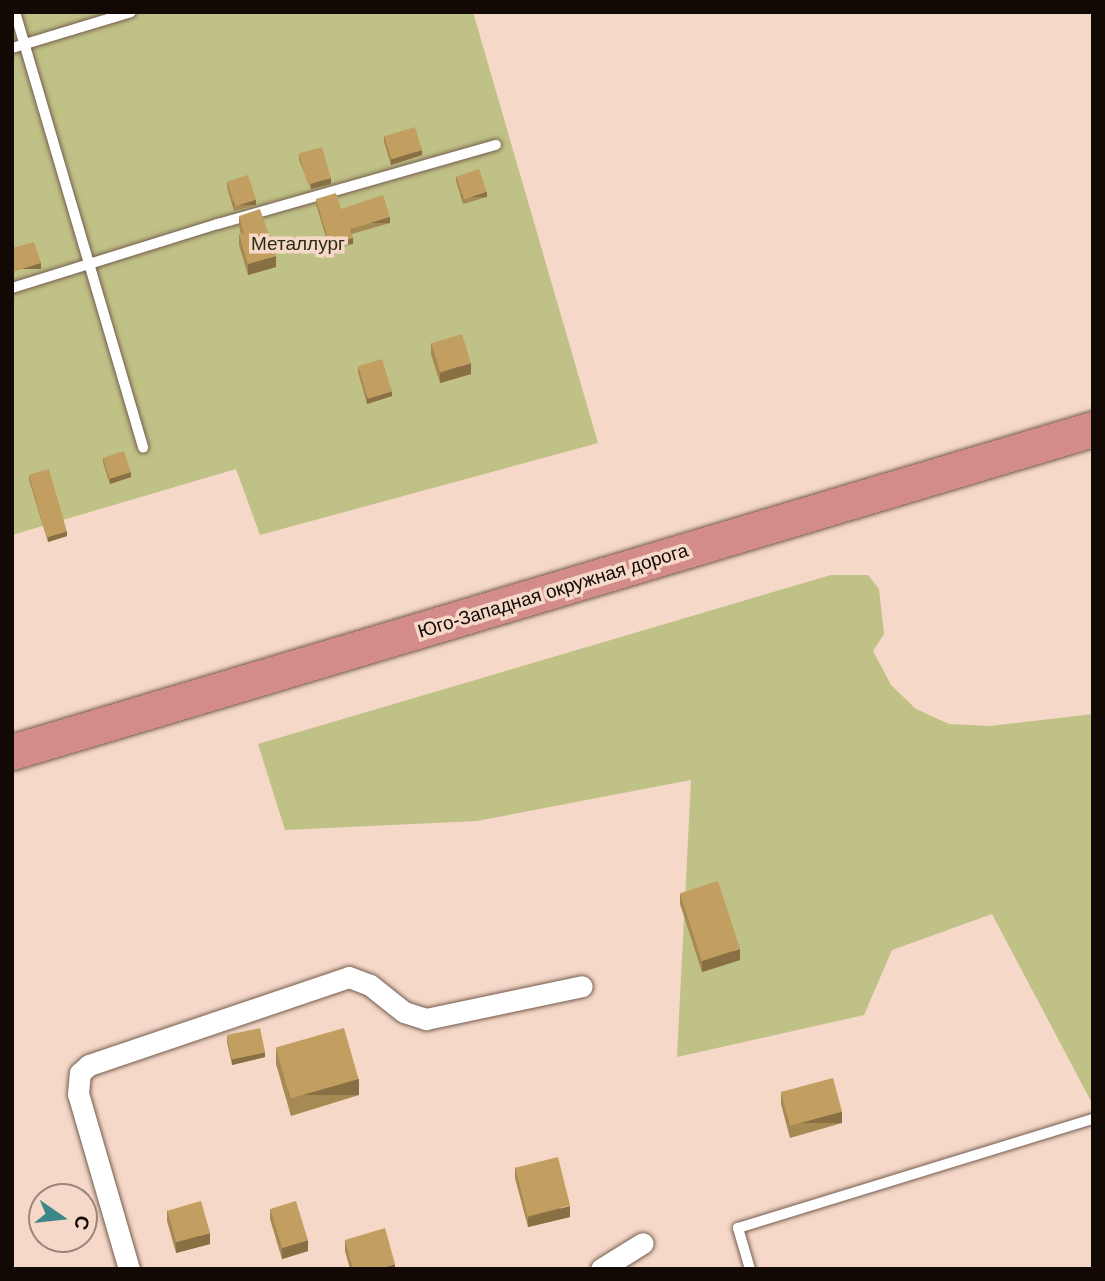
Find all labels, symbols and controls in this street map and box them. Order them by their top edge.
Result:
park label: Металлург [251,233,345,255]
street label: Юго-Западная окружная дорога [415,539,691,643]
north arrow [28,1183,98,1253]
text: С [70,1214,94,1232]

